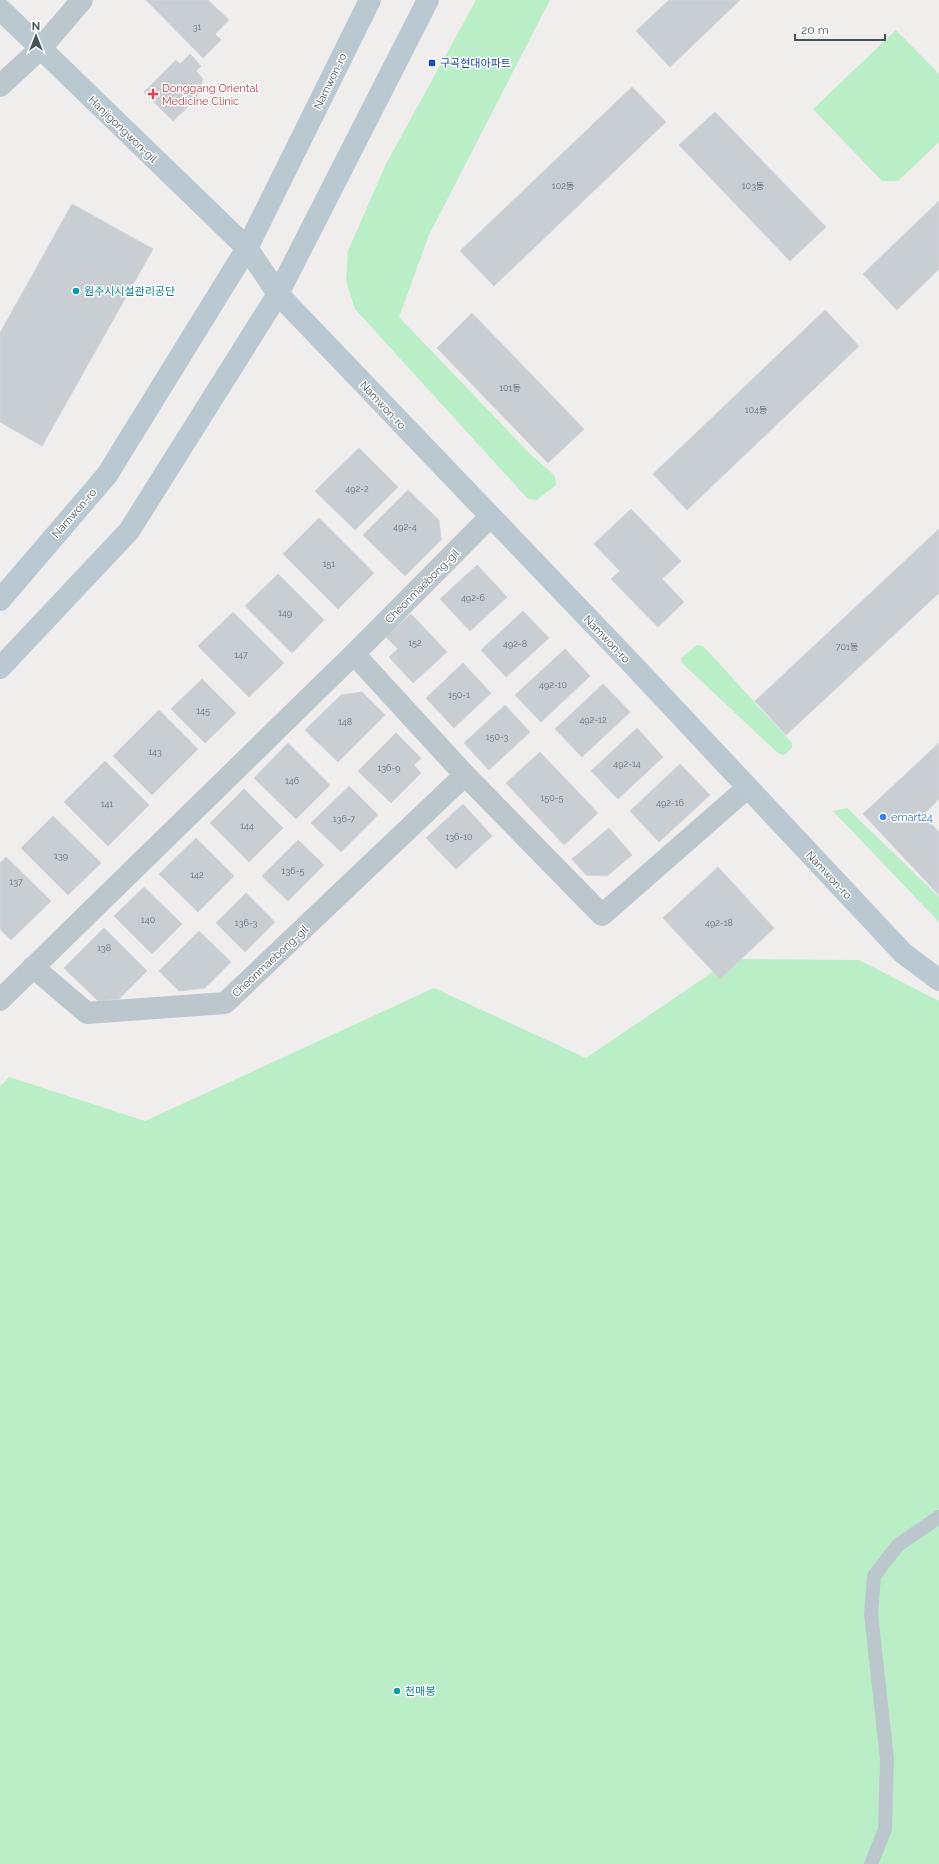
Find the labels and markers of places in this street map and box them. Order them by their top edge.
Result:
place label: 구곡현대아파트 [440,57,511,70]
marker: 구곡현대아파트 [427,58,437,68]
place label: Donggang Oriental Medicine Clinic [162,82,258,108]
marker: Donggang Oriental Medicine Clinic [147,88,159,100]
place label: 원주시시설관리공단 [84,285,175,298]
marker: 원주시시설관리공단 [71,286,81,296]
place label: emart24 [891,811,933,824]
marker: emart24 [878,812,888,822]
place label: 천매봉 [405,1685,435,1698]
marker: 천매봉 [392,1686,402,1696]

